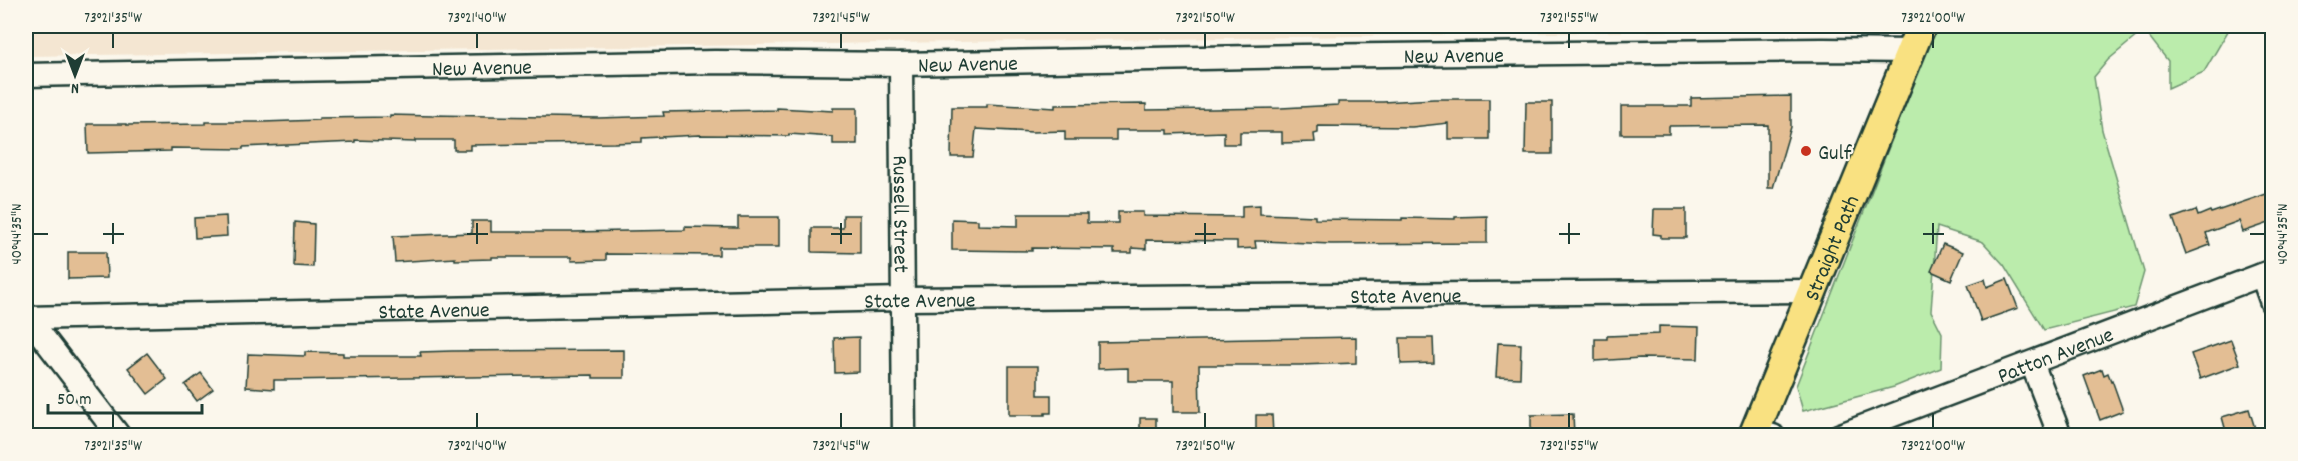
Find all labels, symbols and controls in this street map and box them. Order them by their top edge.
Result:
text: 73°21'35"W [84,8,142,30]
text: 73°21'40"W [448,8,507,30]
text: 73°21'45"W [812,8,870,30]
text: 73°21'50"W [1175,8,1235,30]
text: 73°21'55"W [1540,8,1598,30]
text: 73°22'00"W [1901,8,1965,30]
street label: New Avenue [1404,42,1504,74]
north arrow [45,45,105,105]
street label: New Avenue [918,50,1018,83]
street label: New Avenue [432,53,532,86]
text: N [71,76,79,99]
place label: Gulf [1818,139,1853,170]
marker: Gulf [1799,144,1813,158]
street label: Russell Street [883,155,915,273]
street label: Straight Path [1798,191,1869,306]
text: 40°44'35"N [7,204,29,264]
text: 40°44'35"N [2273,204,2295,264]
street label: State Avenue [1350,282,1462,314]
street label: State Avenue [864,286,976,319]
street label: State Avenue [378,296,490,329]
street label: Patton Avenue [1994,321,2119,393]
scale bar [48,377,202,415]
text: 50 m [57,388,92,413]
text: 73°21'35"W [84,436,142,458]
text: 73°21'40"W [448,436,507,458]
text: 73°21'45"W [812,436,870,458]
text: 73°21'50"W [1175,436,1235,458]
text: 73°21'55"W [1540,436,1598,458]
text: 73°22'00"W [1901,436,1965,458]

